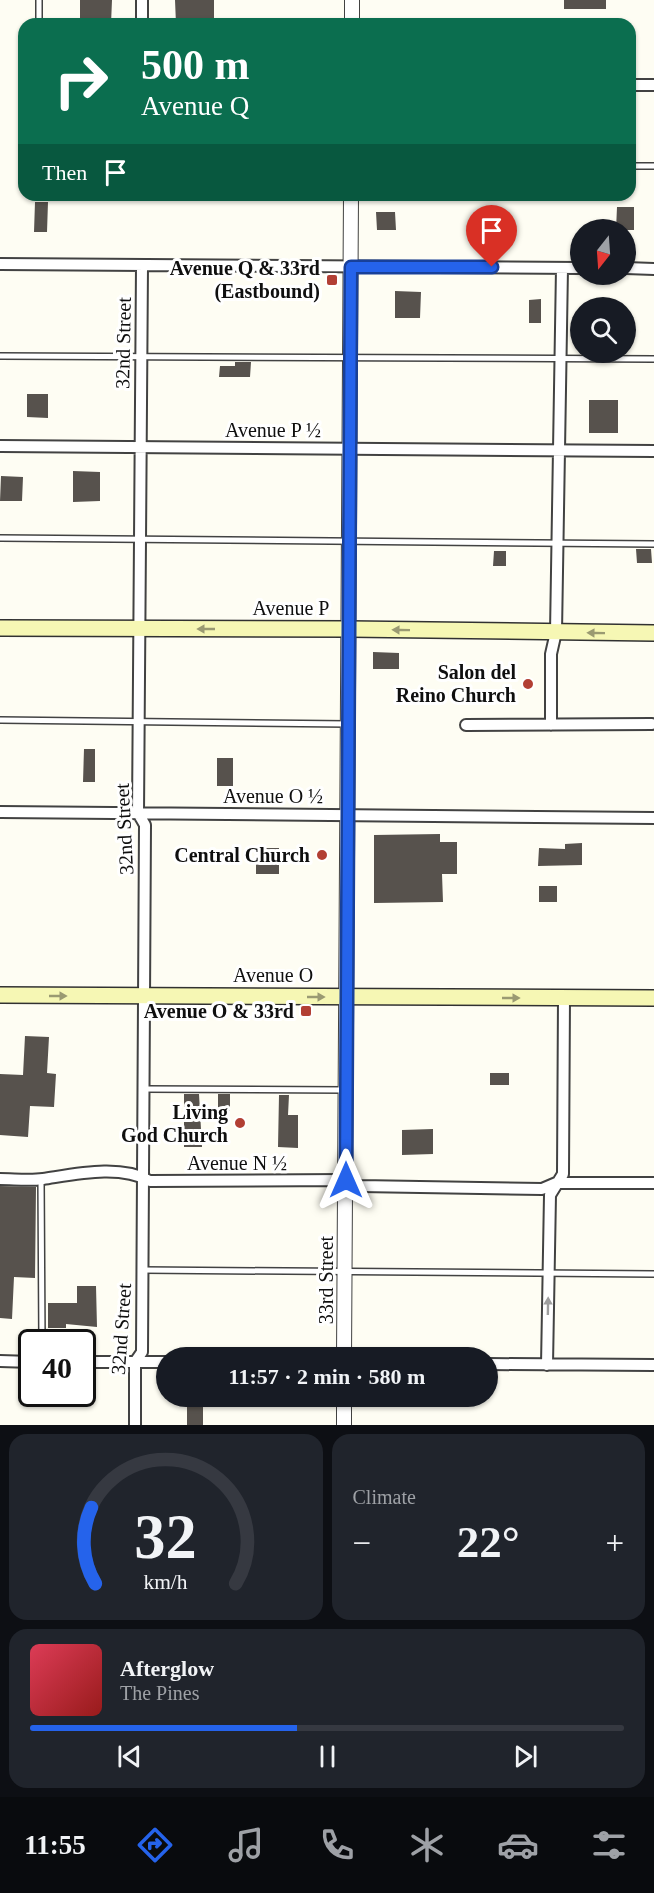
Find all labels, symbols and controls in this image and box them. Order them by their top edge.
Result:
icon: right [42,42,120,120]
text: 500 m [141,42,250,88]
text: Avenue Q [141,91,249,121]
icon: arrive [99,156,132,189]
text: Then [42,160,87,185]
pin [466,205,517,267]
icon: arrive [475,214,508,247]
north arrow [570,219,636,285]
map controls [570,219,636,363]
place label: Avenue Q & 33rd (Eastbound) [170,257,320,303]
marker: Avenue Q & 33rd (Eastbound) [325,273,339,287]
street label: 32nd Street [111,297,135,389]
button: search [570,297,636,363]
street label: Avenue P ½ [225,419,321,441]
street label: Avenue P [253,597,329,619]
one-way arrow [196,624,215,634]
one-way arrow [391,625,410,634]
one-way arrow [586,628,605,638]
place label: Salon del Reino Church [396,661,516,706]
marker: Salon del Reino Church [521,677,535,691]
street label: 32nd Street [111,782,137,875]
street label: Avenue O ½ [223,785,323,807]
place label: Central Church [174,844,310,866]
marker: Central Church [315,848,329,862]
street label: Avenue O [233,964,313,986]
one-way arrow [49,991,68,1001]
one-way arrow [307,992,326,1002]
one-way arrow [502,993,521,1003]
place label: Avenue O & 33rd [144,1000,294,1022]
marker: Avenue O & 33rd [299,1004,313,1018]
place label: Living God Church [121,1101,228,1146]
marker: Living God Church [233,1116,247,1130]
position arrow [314,1148,378,1212]
street label: Avenue N ½ [187,1152,287,1174]
street label: 33rd Street [315,1235,337,1324]
street label: 32nd Street [107,1282,135,1375]
one-way arrow [543,1297,552,1316]
speed limit sign: 40 [18,1329,96,1407]
text: 11:57 · 2 min · 580 m [229,1364,425,1389]
text: Climate [353,1486,416,1508]
text: 32 [135,1502,197,1571]
text: 22° [457,1517,520,1567]
text: − [353,1525,371,1561]
text: + [605,1525,624,1561]
text: km/h [144,1570,188,1594]
text: Afterglow [120,1656,214,1681]
text: The Pines [120,1682,199,1704]
icon: previous [113,1740,146,1773]
icon: pause [311,1740,344,1773]
icon: next [509,1740,542,1773]
icon: directions [134,1824,176,1866]
icon: music [225,1824,267,1866]
icon: phone [316,1824,358,1866]
icon: climate [406,1824,448,1866]
icon: car [497,1824,539,1866]
icon: filters [588,1824,630,1866]
text: 11:55 [24,1830,86,1860]

